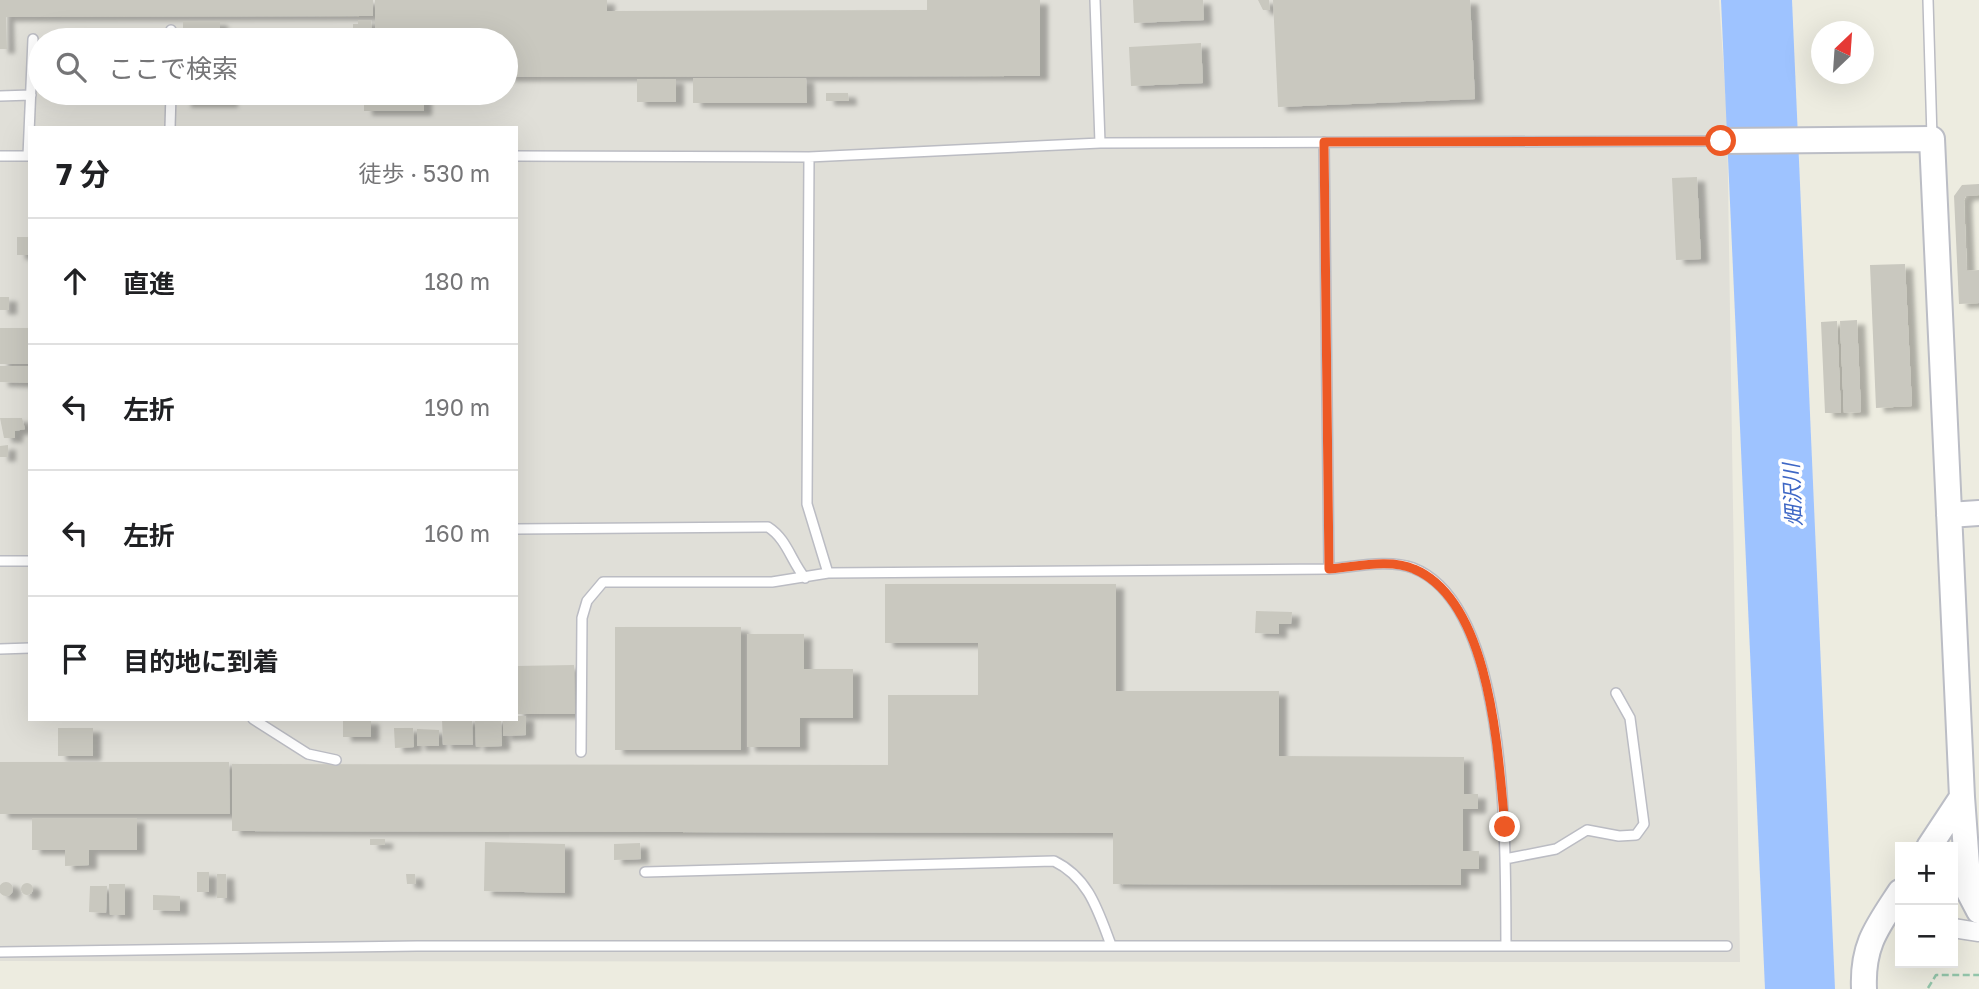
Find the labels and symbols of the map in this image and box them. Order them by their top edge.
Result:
north arrow [1811,21,1874,84]
route start [1705,125,1736,156]
water label: 畑沢川 [1777,461,1807,527]
route end [1489,811,1520,842]

